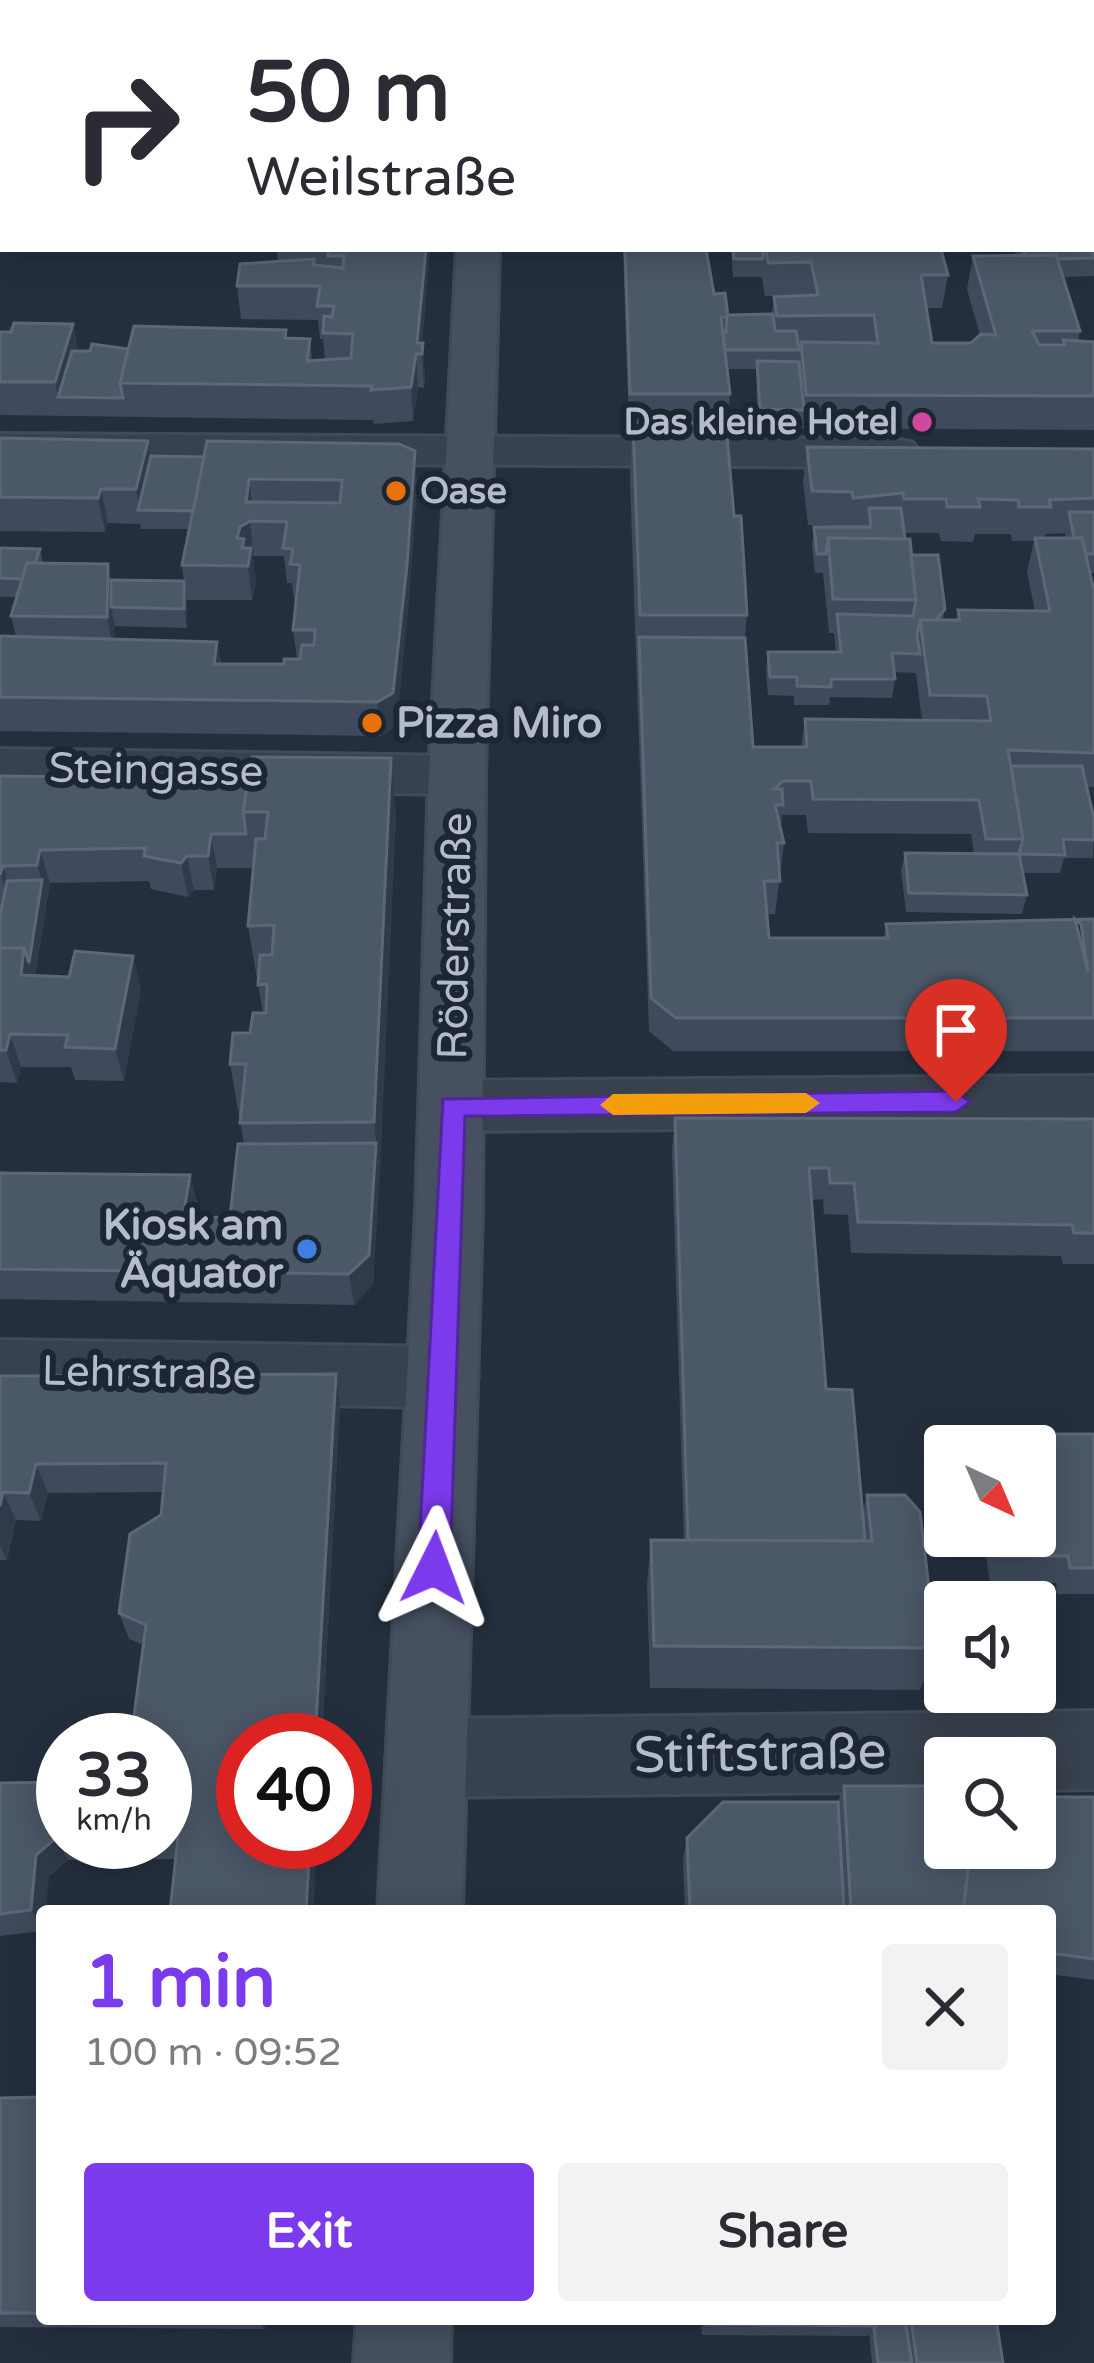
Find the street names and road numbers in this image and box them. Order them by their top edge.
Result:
street label: Steingasse [48,743,264,797]
street label: Röderstraße [427,812,483,1060]
street label: Lehrstraße [41,1346,257,1400]
street label: Stiftstraße [633,1721,887,1787]

